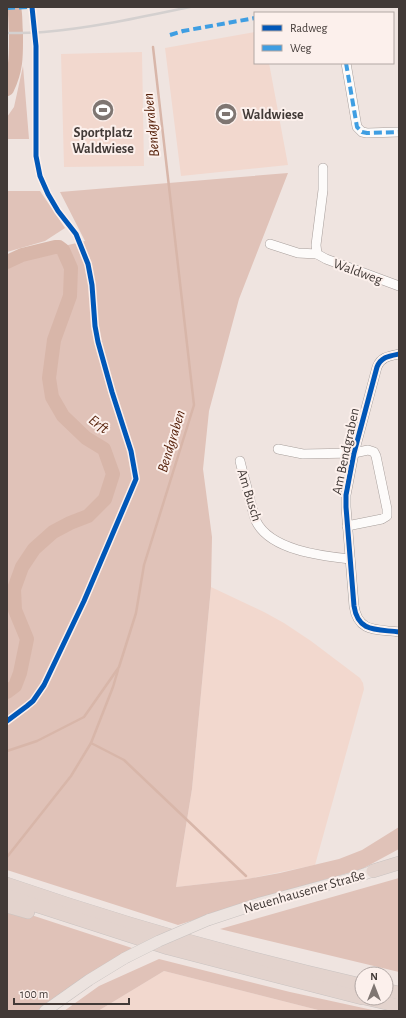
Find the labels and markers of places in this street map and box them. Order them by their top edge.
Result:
sports icon: Sportplatz Waldwiese [90,97,116,123]
sports icon: Waldwiese [213,101,239,127]
place label: Waldwiese [242,108,304,122]
place label: Sportplatz Waldwiese [72,126,134,156]

